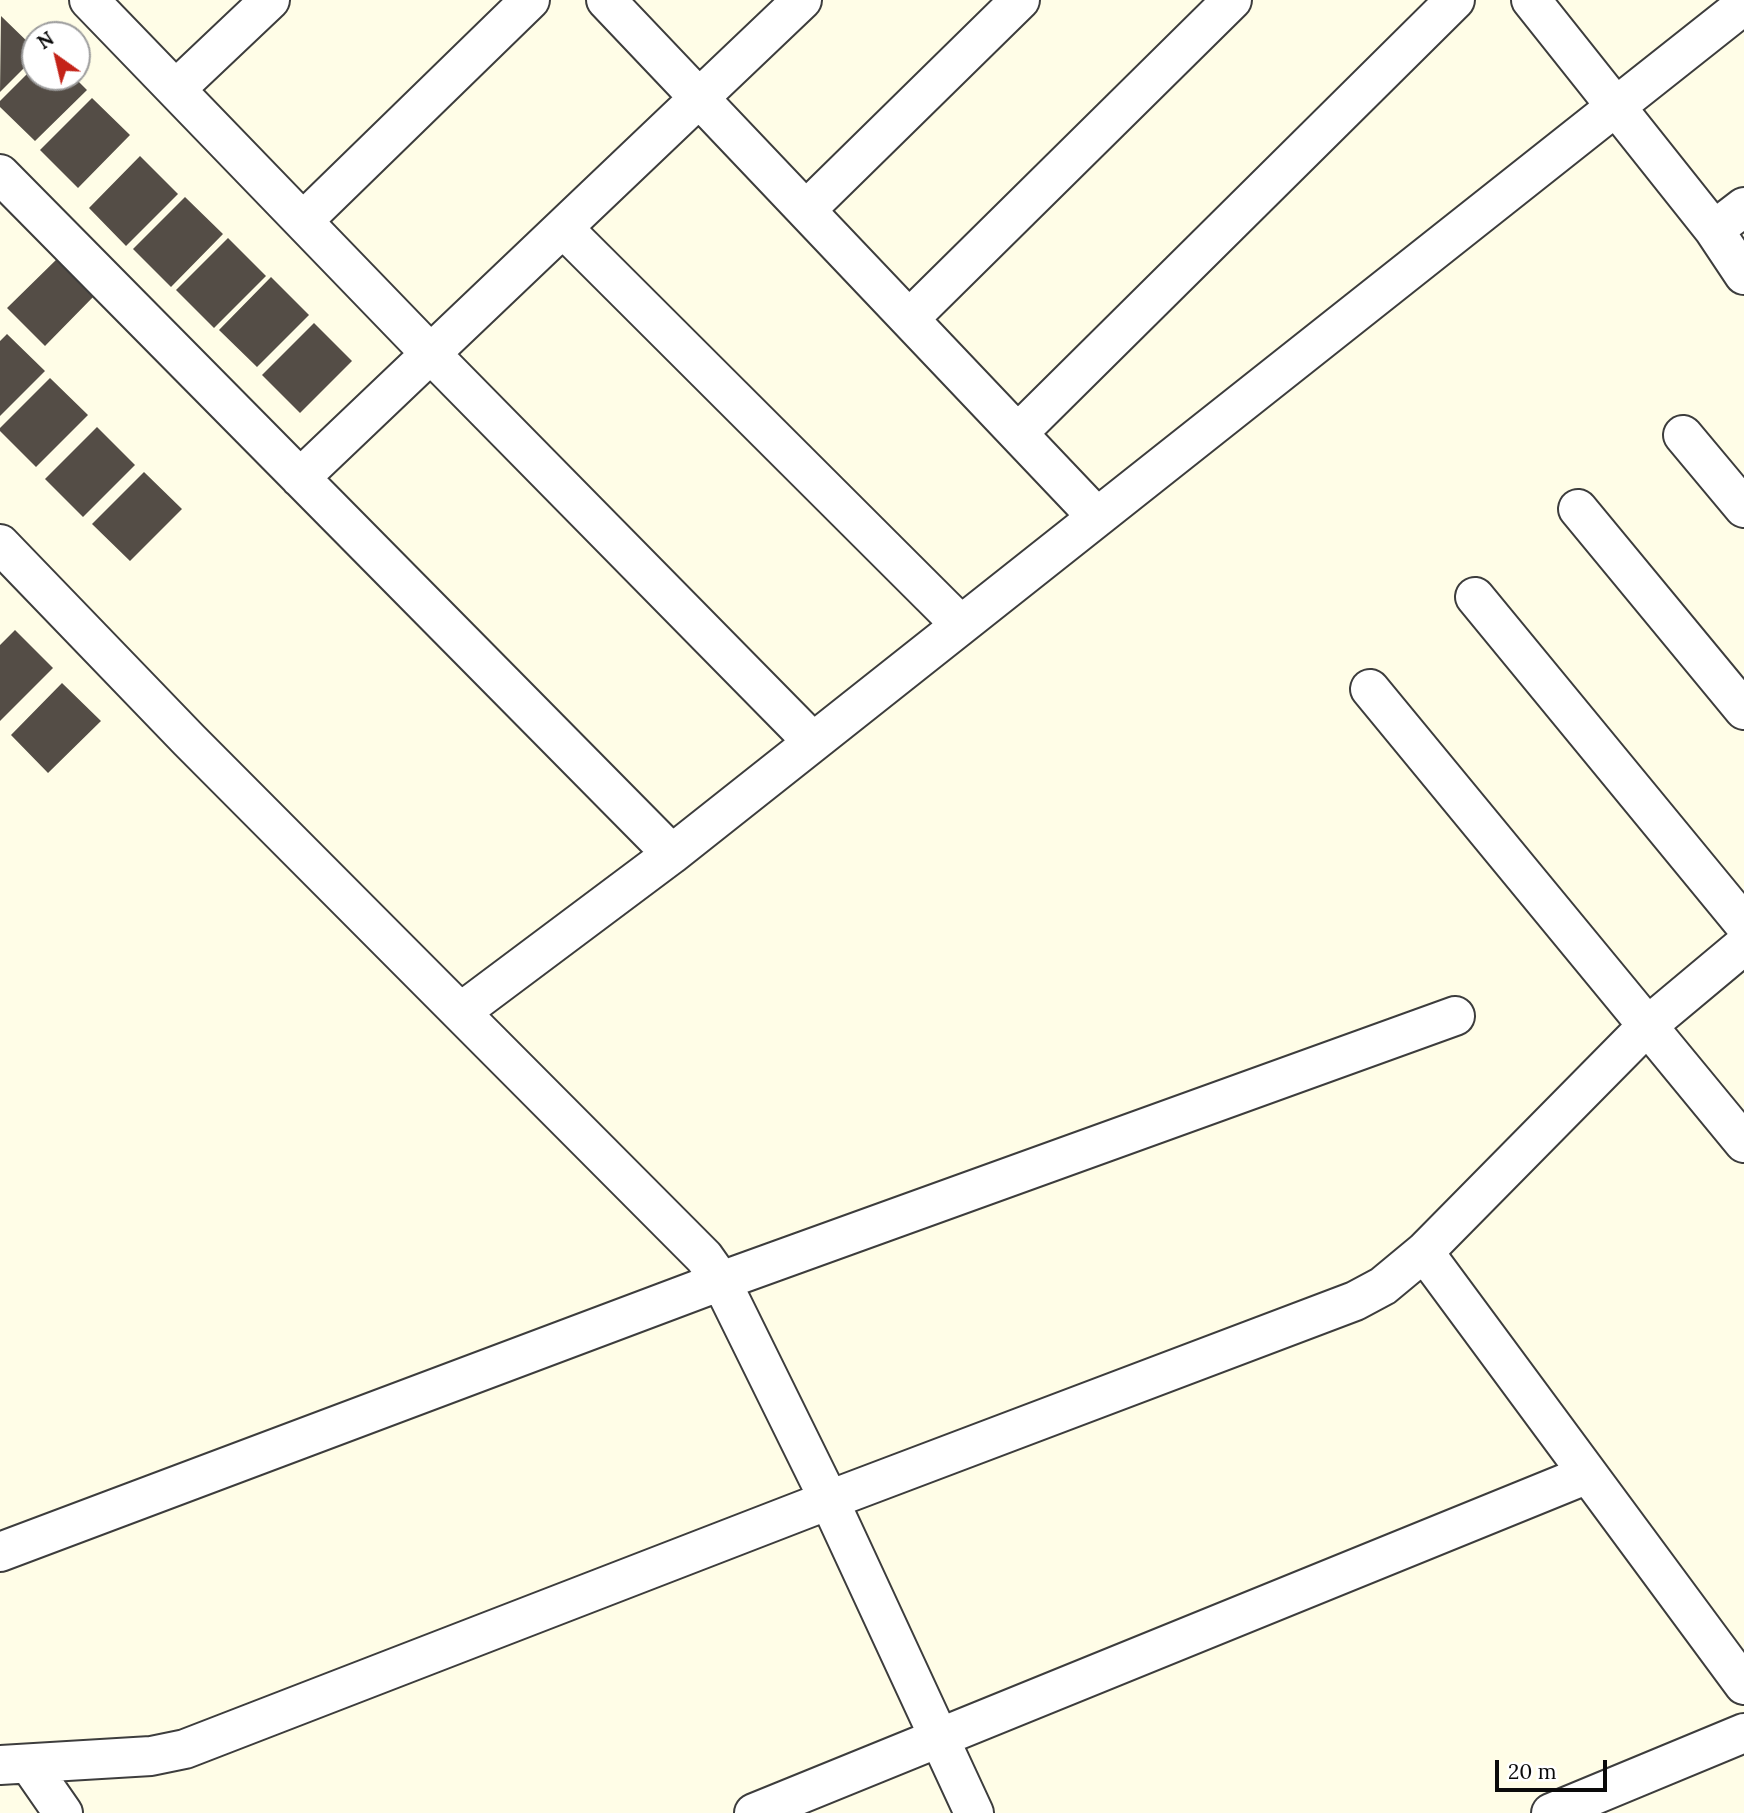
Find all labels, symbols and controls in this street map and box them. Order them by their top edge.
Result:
north arrow [21,21,91,91]
text: N [33,26,58,54]
scale bar [1499,1746,1611,1790]
text: 20 m [1508,1758,1557,1785]

